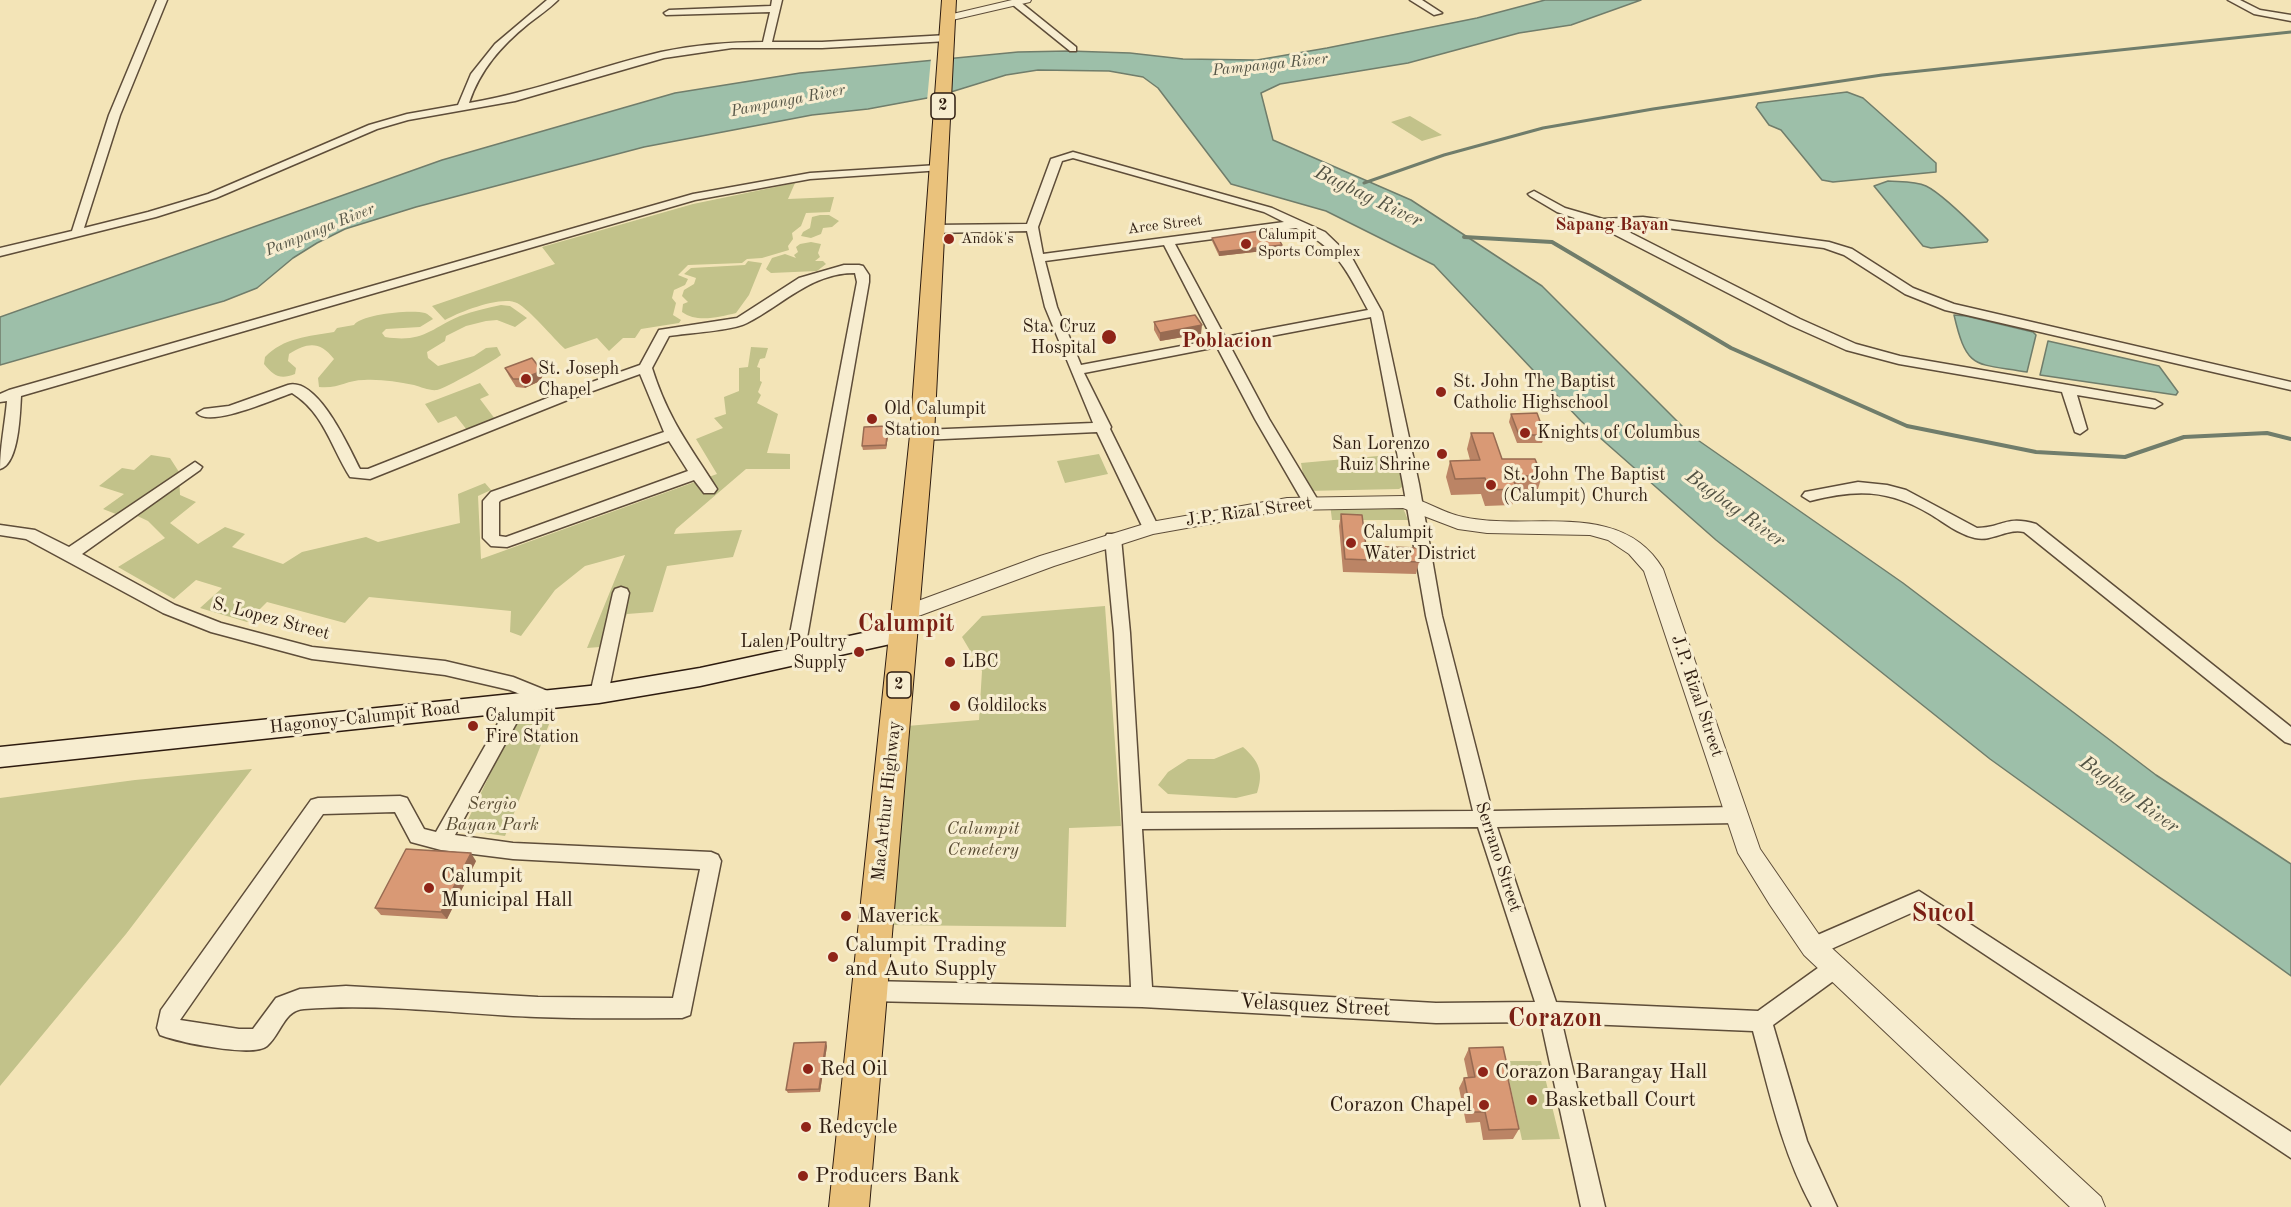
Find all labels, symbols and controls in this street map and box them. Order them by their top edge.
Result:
water label: Pampanga River [1211,49,1329,81]
water label: Pampanga River [729,80,847,122]
road number: 2 [931,93,955,119]
water label: Bagbag River [1310,161,1426,233]
water label: Pampanga River [263,199,377,261]
street label: Arce Street [1127,211,1203,239]
district label: Sapang Bayan [1555,214,1669,236]
place label: Calumpit Sports Complex [1258,226,1361,261]
place label: Andok's [961,230,1014,248]
marker: Andok's [942,232,956,246]
marker: Calumpit Sports Complex [1239,237,1253,251]
place label: Sta. Cruz Hospital [1023,316,1096,358]
marker: Sta. Cruz Hospital [1100,328,1118,346]
district label: Poblacion [1182,328,1272,354]
place label: St. Joseph Chapel [538,358,619,400]
place label: St. John The Baptist Catholic Highschool [1453,371,1616,413]
marker: St. Joseph Chapel [519,372,533,386]
marker: St. John The Baptist Catholic Highschool [1434,385,1448,399]
place label: Old Calumpit Station [884,398,986,440]
marker: Old Calumpit Station [865,412,879,426]
place label: Knights of Columbus [1537,422,1700,444]
marker: Knights of Columbus [1518,426,1532,440]
place label: San Lorenzo Ruiz Shrine [1332,433,1430,476]
marker: San Lorenzo Ruiz Shrine [1435,447,1449,461]
place label: St. John The Baptist (Calumpit) Church [1503,464,1666,506]
water label: Bagbag River [1681,465,1789,553]
marker: St. John The Baptist (Calumpit) Church [1484,478,1498,492]
street label: J.P. Rizal Street [1184,492,1314,532]
place label: Calumpit Water District [1363,522,1476,564]
marker: Calumpit Water District [1344,536,1358,550]
street label: S. Lopez Street [210,593,332,645]
district label: Calumpit [858,611,954,639]
place label: Lalen Poultry Supply [740,631,847,674]
street label: J.P. Rizal Street [1666,632,1728,760]
marker: Lalen Poultry Supply [852,645,866,659]
place label: LBC [962,651,999,673]
marker: LBC [943,655,957,669]
road number: 2 [887,672,911,698]
place label: Goldilocks [967,695,1047,717]
street label: Hagonoy-Calumpit Road [268,697,462,739]
marker: Goldilocks [948,699,962,713]
place label: Calumpit Fire Station [485,705,579,748]
marker: Calumpit Fire Station [466,719,480,733]
street label: MacArthur Highway [868,720,906,882]
water label: Bagbag River [2075,751,2183,839]
park label: Sergio Bayan Park [445,793,539,836]
street label: Serrano Street [1470,799,1526,915]
park label: Calumpit Cemetery [946,818,1020,860]
place label: Calumpit Municipal Hall [441,863,573,913]
marker: Calumpit Municipal Hall [422,881,436,895]
district label: Sucol [1911,898,1975,930]
place label: Maverick [858,903,939,929]
marker: Maverick [839,909,853,923]
place label: Calumpit Trading and Auto Supply [845,932,1006,982]
marker: Calumpit Trading and Auto Supply [826,950,840,964]
street label: Velasquez Street [1239,989,1391,1023]
district label: Corazon [1508,1003,1602,1035]
place label: Red Oil [820,1056,888,1082]
place label: Corazon Barangay Hall [1495,1059,1707,1085]
marker: Red Oil [801,1062,815,1076]
marker: Corazon Barangay Hall [1476,1065,1490,1079]
place label: Basketball Court [1544,1087,1696,1113]
place label: Corazon Chapel [1330,1092,1472,1118]
marker: Basketball Court [1525,1093,1539,1107]
marker: Corazon Chapel [1477,1098,1491,1112]
place label: Redcycle [818,1114,897,1140]
marker: Redcycle [799,1120,813,1134]
place label: Producers Bank [815,1163,960,1189]
marker: Producers Bank [796,1169,810,1183]

